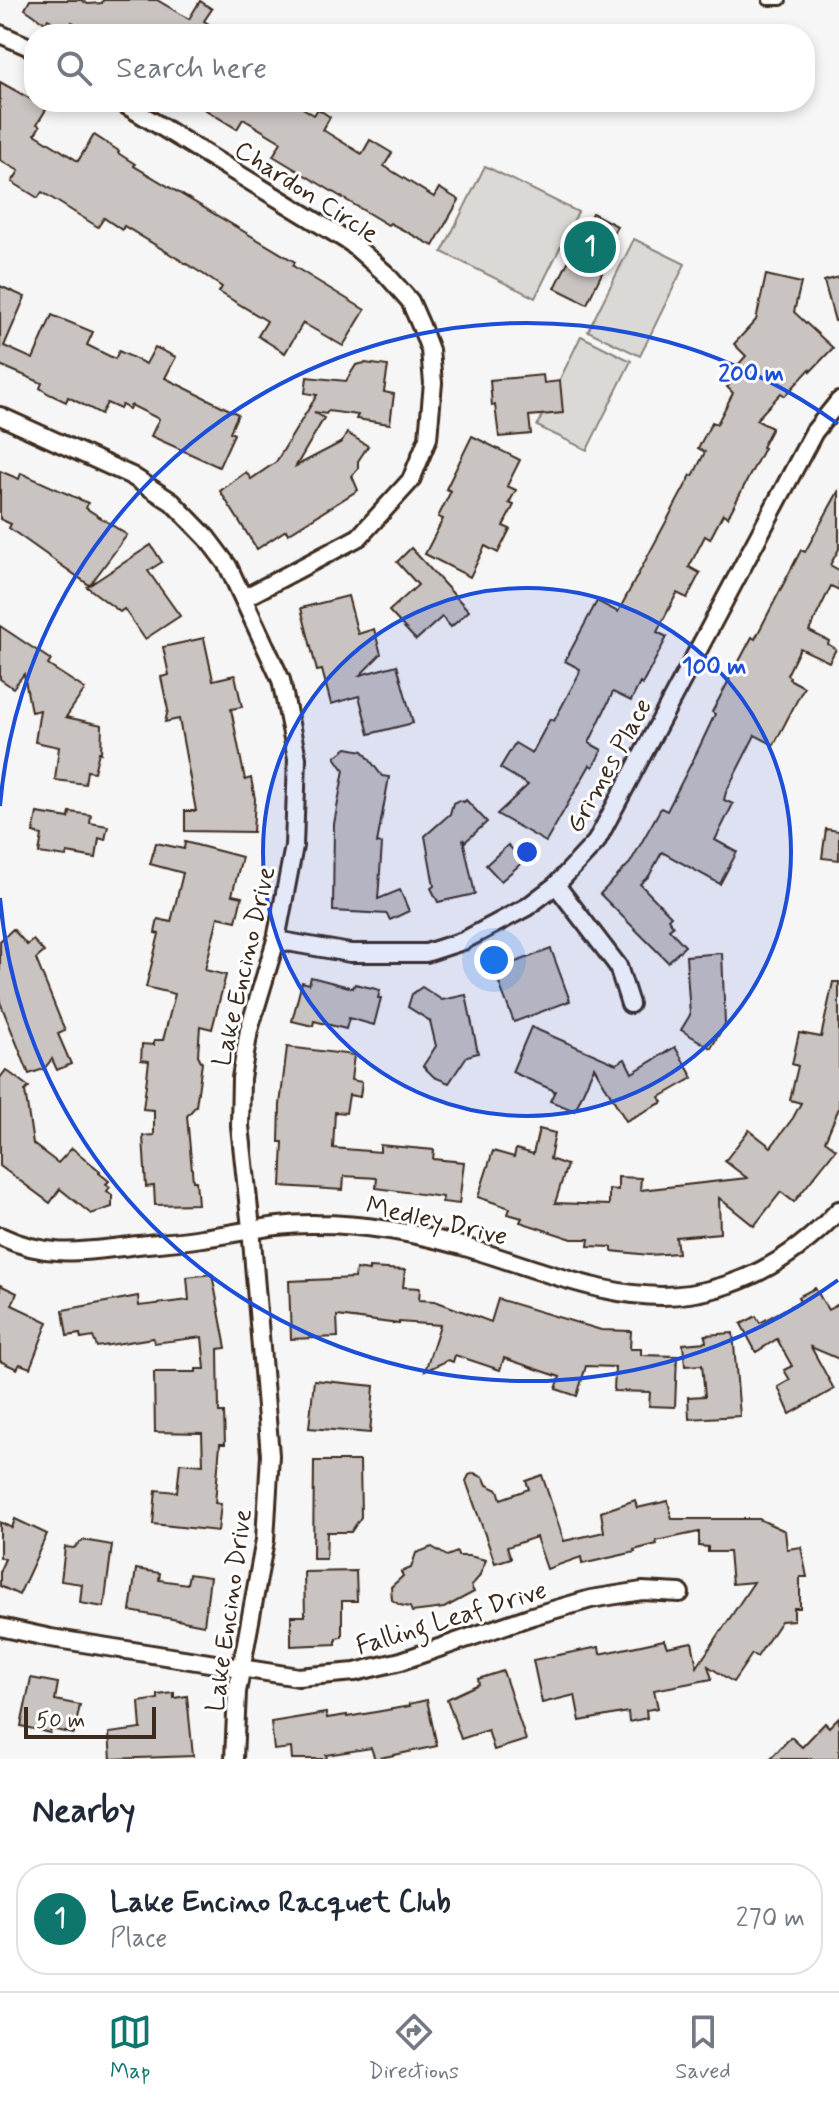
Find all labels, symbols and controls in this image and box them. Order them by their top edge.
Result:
search box [24,24,815,112]
icon: search [52,46,96,90]
text: Search here [116,49,267,88]
street label: Chardon Circle [227,133,385,252]
pin: 1 [564,217,616,277]
text: 200 m [718,359,784,390]
text: 100 m [682,652,746,683]
street label: Grimes Place [559,693,661,839]
centre of rings [513,838,541,866]
street label: Lake Encino Drive [205,863,285,1070]
your location [474,940,514,980]
street label: Medley Drive [362,1189,511,1255]
street label: Lake Encino Drive [199,1507,261,1714]
street label: Falling Leaf Drive [352,1574,552,1667]
scale bar [24,1703,156,1739]
text: 50 m [36,1707,85,1735]
text: Nearby [32,1789,136,1834]
text: Lake Encino Racquet Club [110,1883,451,1922]
text: 1 [54,1902,66,1936]
text: 270 m [736,1902,805,1936]
text: Place [110,1922,167,1956]
tab: Map [108,2010,152,2086]
tab: Directions [368,2010,459,2086]
tab: Saved [675,2010,731,2086]

